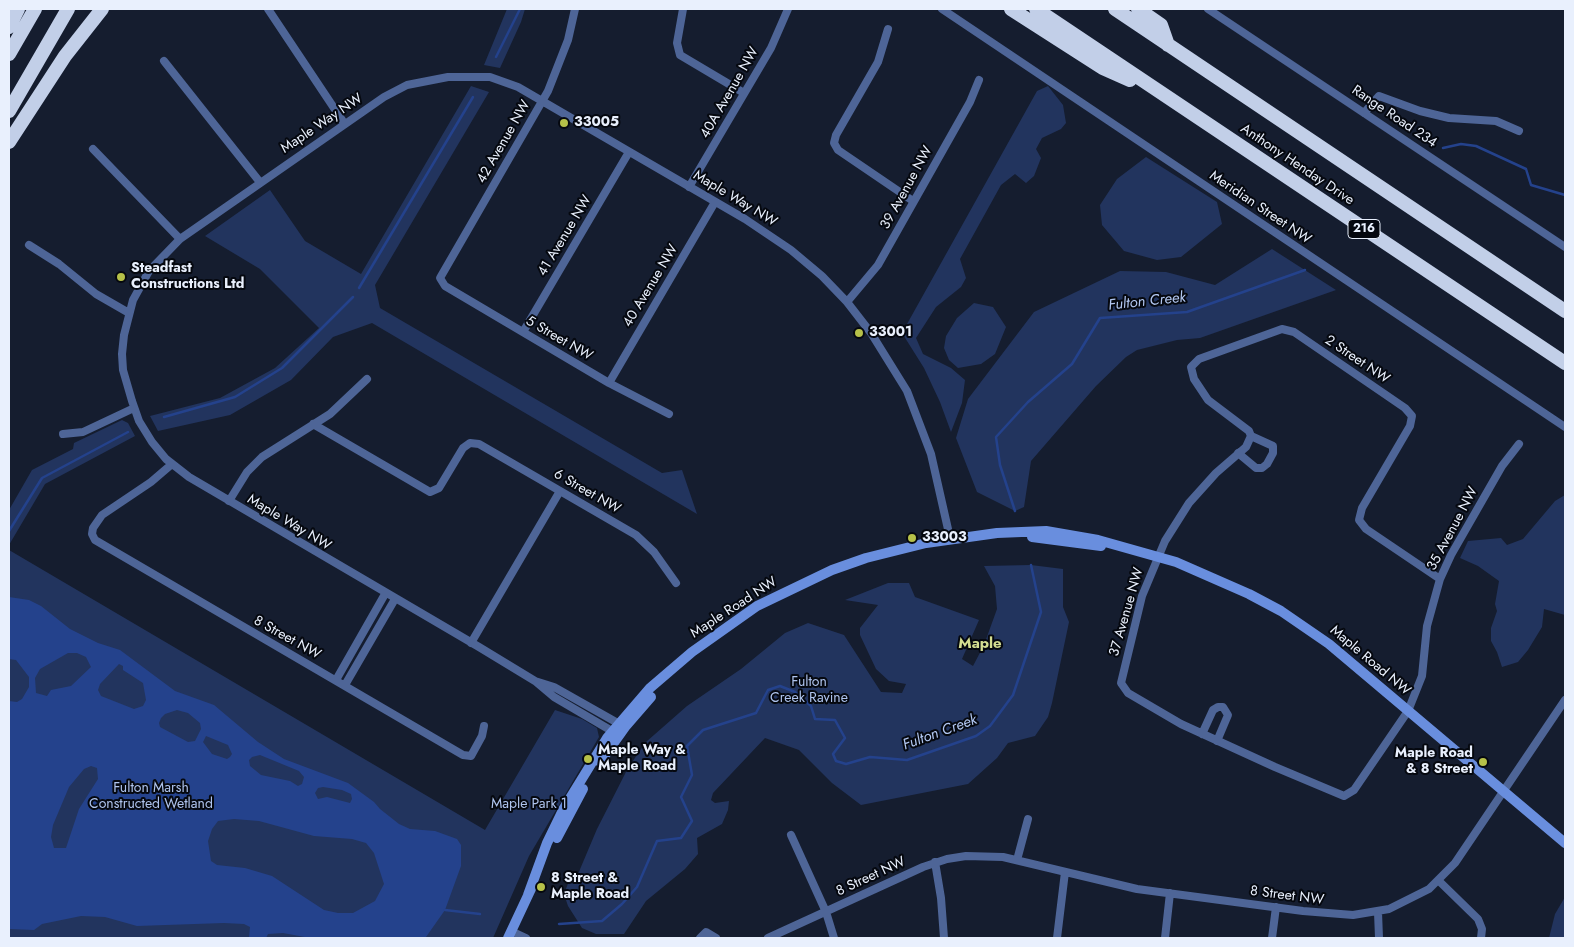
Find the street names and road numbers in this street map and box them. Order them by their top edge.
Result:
street label: 40A Avenue NW [697,44,763,142]
street label: Range Road 234 [1348,82,1440,152]
street label: Maple Way NW [278,91,366,157]
street label: 42 Avenue NW [474,98,534,186]
street label: Anthony Henday Drive [1237,121,1357,209]
street label: 39 Avenue NW [877,144,937,232]
street label: Maple Way NW [690,167,780,231]
street label: Meridian Street NW [1206,168,1314,248]
street label: 41 Avenue NW [534,193,596,279]
road number: 216 [1348,220,1380,238]
street label: 40 Avenue NW [620,242,682,330]
street label: 5 Street NW [523,313,595,365]
street label: 2 Street NW [1321,332,1393,388]
street label: 6 Street NW [551,466,623,518]
street label: 35 Avenue NW [1424,484,1482,574]
street label: Maple Way NW [244,491,334,555]
street label: 37 Avenue NW [1106,566,1148,658]
street label: Maple Road NW [688,574,780,642]
street label: 8 Street NW [250,613,324,663]
street label: Maple Road NW [1326,622,1414,700]
street label: 8 Street NW [834,854,908,900]
street label: 8 Street NW [1249,883,1325,909]

